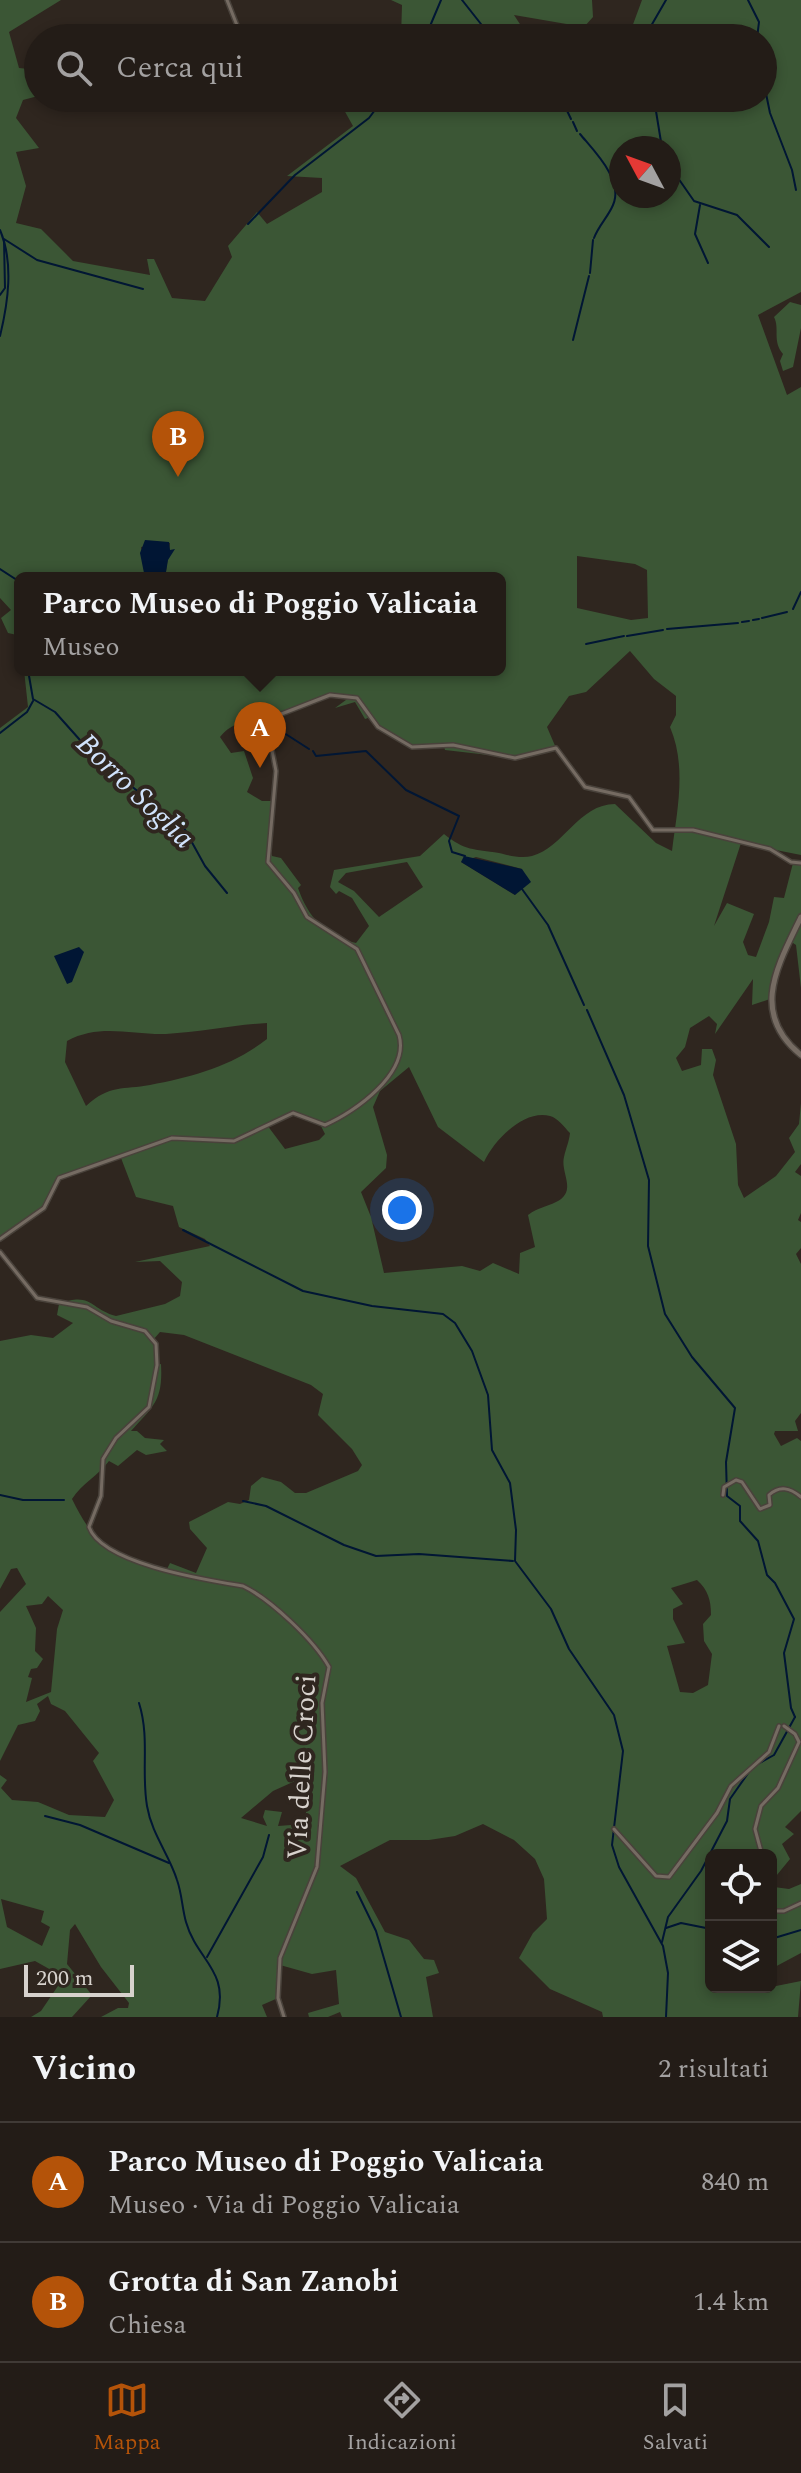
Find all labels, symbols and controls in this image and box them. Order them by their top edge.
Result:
search box [24,24,777,112]
text: Cerca qui [116,45,244,91]
icon: search [52,46,96,90]
north arrow [609,136,681,208]
pin: B [152,411,204,477]
popup [14,572,506,676]
text: Parco Museo di Poggio Valicaia [42,581,478,627]
text: Museo [42,627,120,667]
pin: A [234,702,286,768]
water label: Borro Soglia [65,722,205,860]
your location [382,1190,422,1230]
street label: Via delle Croci [276,1673,328,1861]
map controls [705,1849,777,1993]
button: locate [705,1849,777,1921]
button: layers [705,1921,777,1993]
scale bar [24,1961,134,1997]
text: 200 m [36,1962,93,1995]
text: Vicino [32,2043,136,2095]
text: 2 risultati [658,2049,769,2089]
text: Parco Museo di Poggio Valicaia [108,2139,543,2185]
text: A [48,2162,68,2202]
text: 840 m [701,2162,769,2202]
text: Museo · Via di Poggio Valicaia [108,2185,460,2225]
text: Grotta di San Zanobi [108,2259,399,2305]
text: B [49,2282,67,2322]
text: 1.4 km [693,2282,769,2322]
text: Chiesa [108,2305,187,2345]
tab: Mappa [93,2378,161,2459]
tab: Indicazioni [346,2378,457,2459]
tab: Salvati [643,2378,708,2459]

